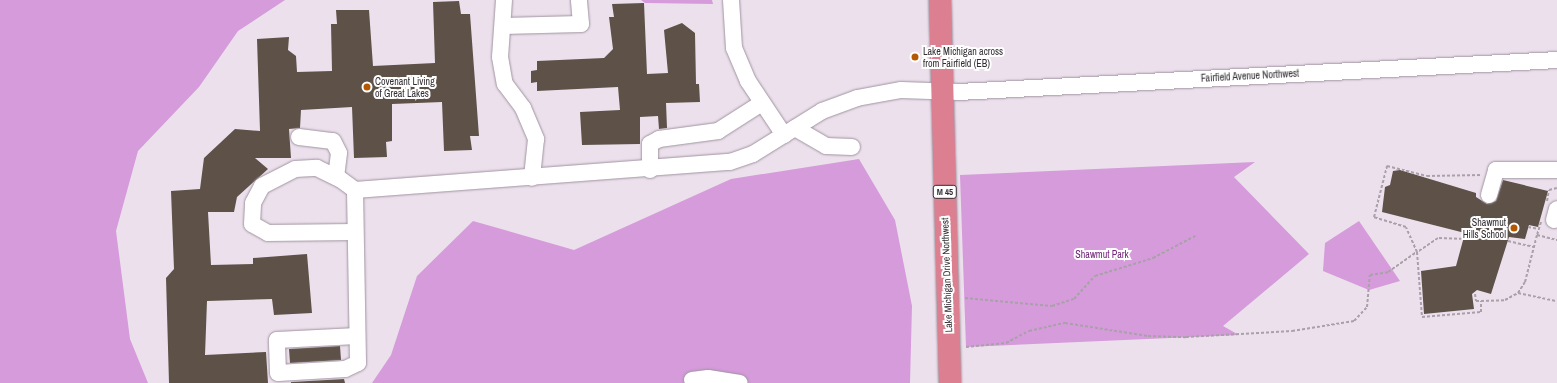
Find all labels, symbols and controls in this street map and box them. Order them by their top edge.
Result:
place label: Lake Michigan across from Fairfield (EB) [923,45,1003,68]
marker: Lake Michigan across from Fairfield (EB) [910,52,920,62]
street label: Fairfield Avenue Northwest [1200,67,1300,85]
place label: Covenant Living of Great Lakes [375,75,435,98]
marker: Covenant Living of Great Lakes [362,82,372,92]
road number: M 45 [932,185,958,199]
place label: Shawmut Hills School [1463,216,1506,240]
street label: Lake Michigan Drive Northwest [939,217,955,333]
marker: Shawmut Hills School [1509,223,1519,233]
park label: Shawmut Park [1075,249,1129,261]

